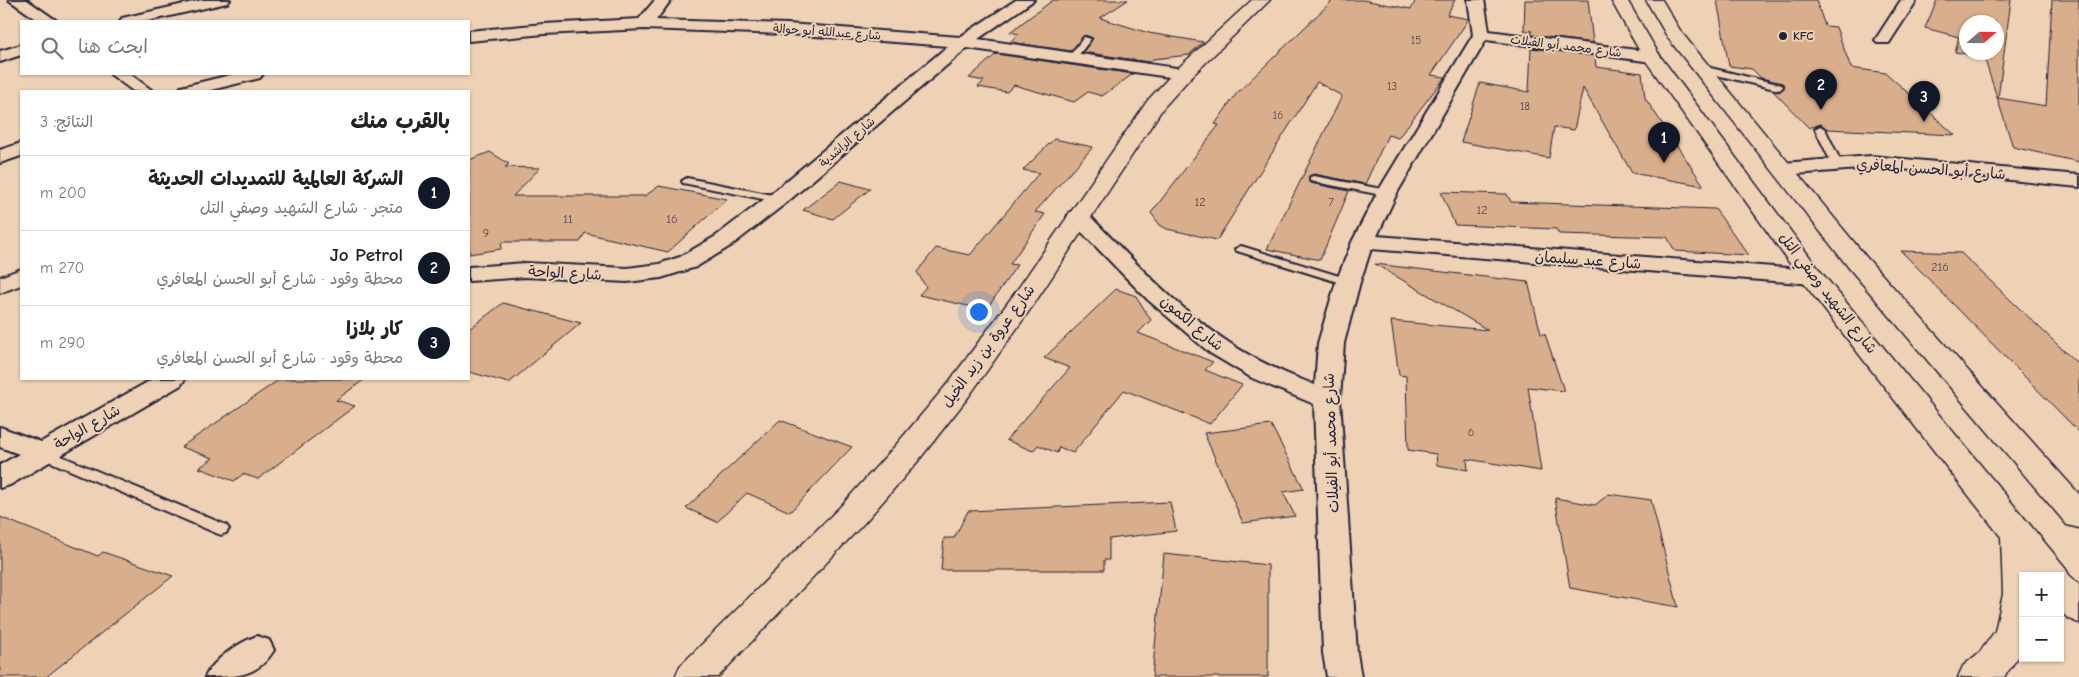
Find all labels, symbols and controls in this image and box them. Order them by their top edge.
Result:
north arrow [1959,15,2004,60]
search box [20,20,470,75]
street label: شارع عبدالله أبو حوالة [772,21,882,45]
place label: KFC [1793,29,1813,43]
marker: KFC [1777,30,1789,42]
street label: شارع محمد أبو الفيلات [1509,32,1622,62]
icon: search [38,34,66,62]
house number: 15 [1411,34,1421,47]
text: ابحث هنا [78,36,148,58]
pin: 2 [1805,69,1837,110]
house number: 13 [1387,80,1397,93]
pin: 3 [1908,81,1940,122]
house number: 18 [1520,100,1530,113]
text: بالقرب منك [350,109,450,133]
house number: 16 [1273,109,1283,122]
text: النتائج: 3 [40,113,93,131]
street label: شارع الراشدية [816,114,879,172]
pin: 1 [1648,122,1680,163]
street label: شارع أبو الحسن المعافري [1856,155,2006,185]
text: الشركة العالمية للتمديدات الحديثة [148,168,403,190]
text: 200 m [40,184,86,202]
text: 1 [431,184,437,202]
house number: 12 [1194,195,1206,209]
house number: 7 [1328,195,1334,209]
text: متجر · شارع الشهيد وصفي التل [200,199,403,217]
house number: 12 [1476,203,1488,217]
house number: 11 [563,212,573,226]
house number: 16 [666,212,678,226]
house number: 9 [483,226,489,240]
street label: شارع الشهيد وصفي التل [1772,229,1881,360]
text: Jo Petrol [330,244,403,266]
street label: شارع عبد سليمان [1534,247,1642,274]
text: 270 m [40,259,84,277]
text: 2 [430,259,438,277]
house number: 216 [1931,260,1949,274]
street label: شارع الواحة [528,262,602,285]
text: محطة وقود · شارع أبو الحسن المعافري [157,270,403,288]
street label: شارع عروة بن زيد الخيل [938,281,1039,411]
street label: شارع الكمون [1156,292,1227,355]
your location [966,299,992,325]
text: كار بلازا [346,318,403,340]
text: 290 m [40,334,85,352]
text: 3 [430,334,438,352]
text: محطة وقود · شارع أبو الحسن المعافري [157,349,403,367]
street label: شارع محمد أبو الفيلات [1320,373,1343,513]
street label: شارع الواحة [51,401,124,454]
house number: 6 [1468,425,1474,439]
map controls [2019,572,2064,662]
button: + [2019,572,2064,617]
button: − [2019,617,2064,662]

